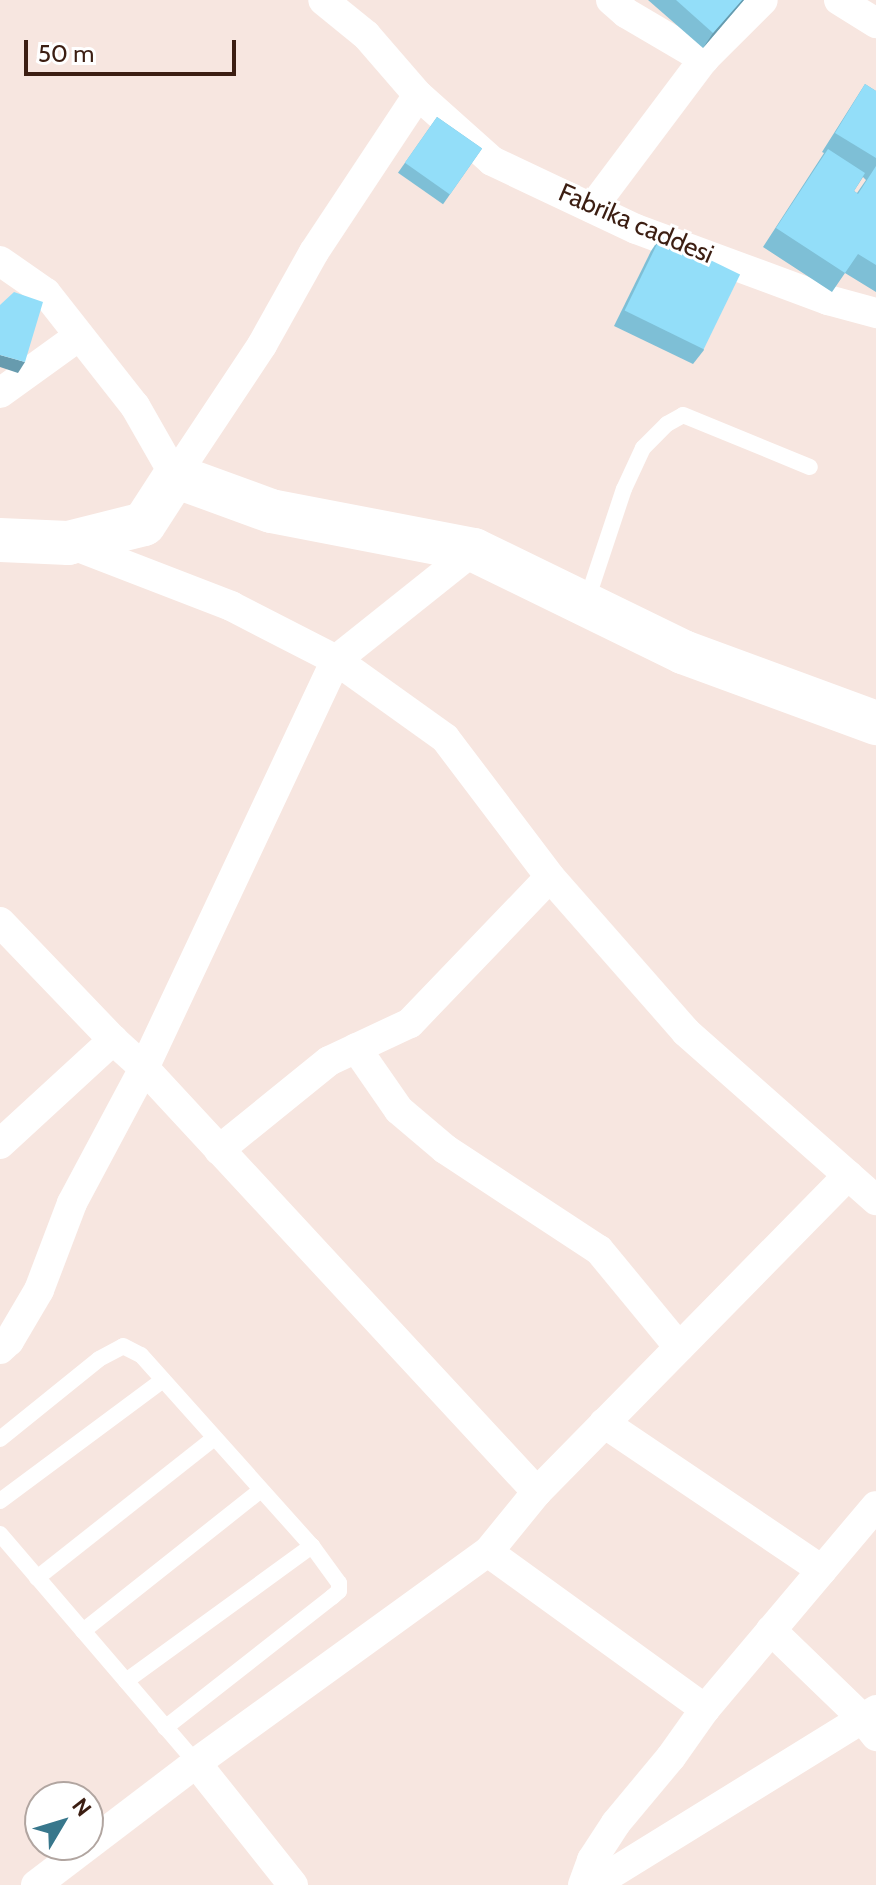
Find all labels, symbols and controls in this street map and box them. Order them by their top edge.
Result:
scale bar [28,24,240,74]
text: 50 m [38,39,94,68]
street label: Fabrika caddesi [554,177,718,271]
north arrow [24,1781,104,1861]
text: N [66,1793,97,1822]

